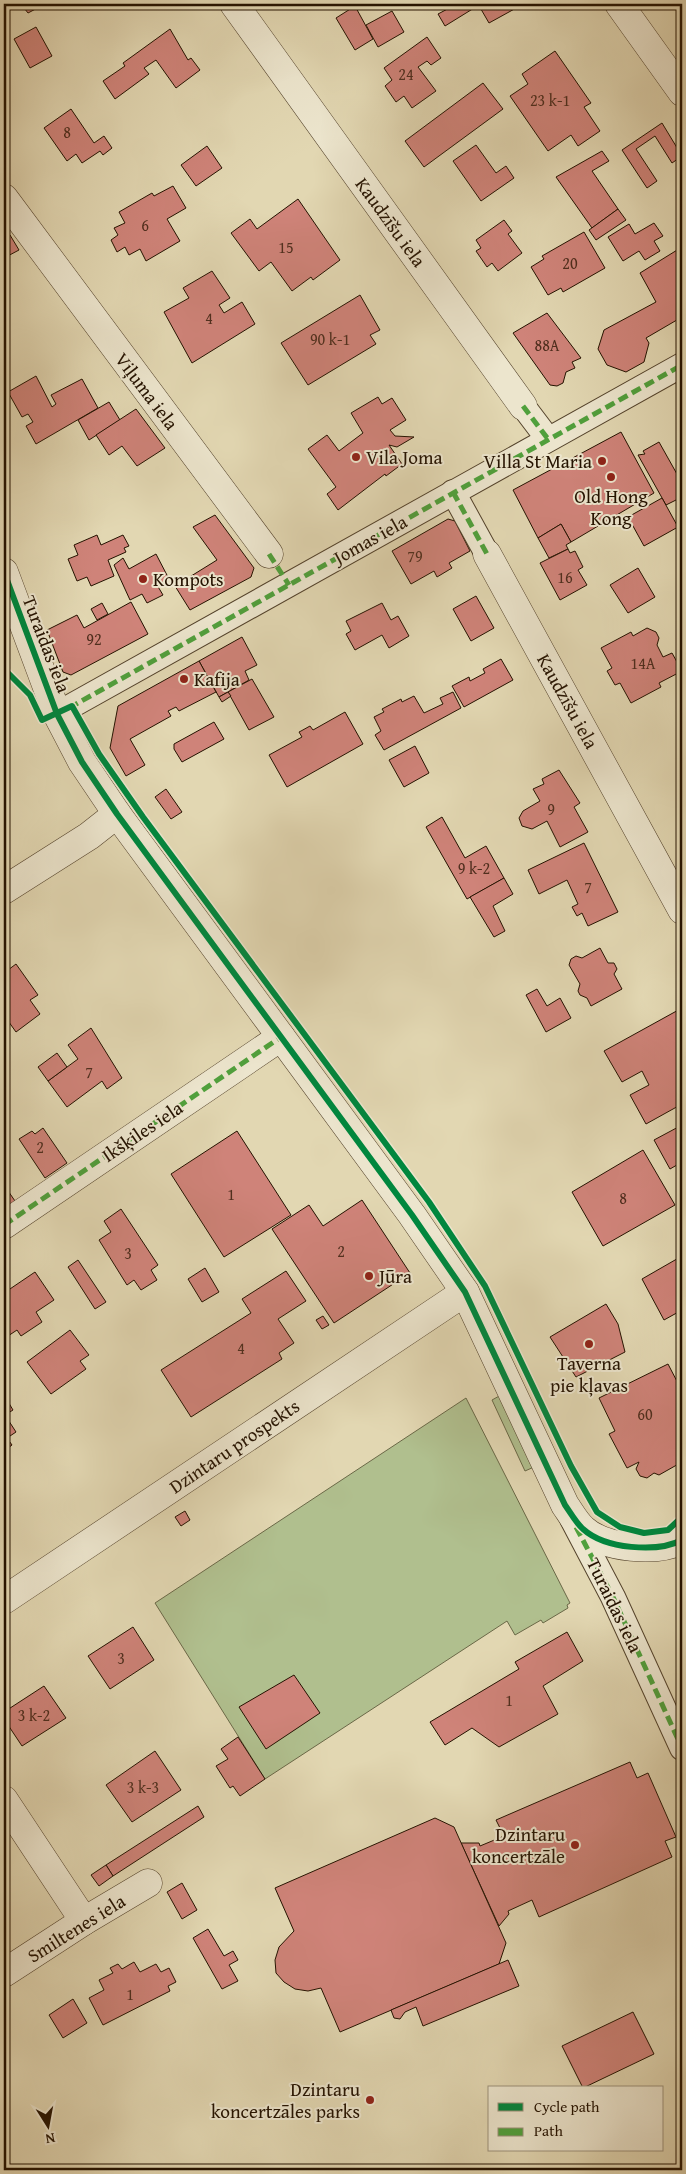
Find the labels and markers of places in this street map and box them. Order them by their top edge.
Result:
place label: Vila Joma [366,443,442,471]
place label: Villa St Maria [484,447,592,475]
marker: Vila Joma [350,451,362,463]
marker: Villa St Maria [596,455,608,467]
marker: Old Hong Kong [605,471,617,483]
place label: Old Hong Kong [574,482,648,532]
place label: Kompots [153,565,224,593]
marker: Kompots [137,573,149,585]
place label: Kafija [194,665,240,693]
marker: Kafija [178,673,190,685]
place label: Jūra [377,1262,412,1290]
marker: Jūra [363,1270,375,1282]
marker: Taverna pie kļavas [583,1338,595,1350]
place label: Taverna pie kļavas [550,1349,628,1399]
place label: Dzintaru koncertzāle [472,1820,566,1870]
marker: Dzintaru koncertzāle [569,1839,581,1851]
place label: Dzintaru koncertzāles parks [211,2075,361,2125]
marker: Dzintaru koncertzāles parks [364,2094,376,2106]

